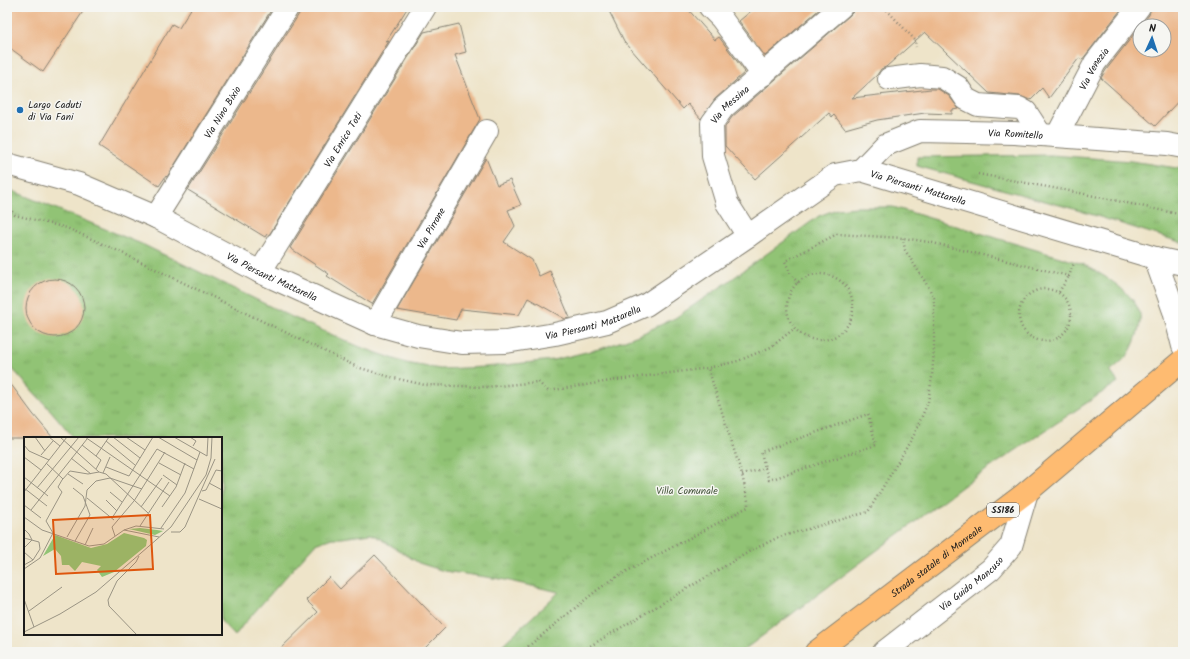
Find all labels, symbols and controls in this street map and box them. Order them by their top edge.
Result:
north arrow [1132,18,1172,58]
text: N [1149,20,1156,38]
street label: Via Venezia [1075,44,1114,93]
street label: Via Messina [707,82,753,128]
street label: Via Nino Bixio [200,83,246,142]
place label: Largo Caduti di Via Fani [28,97,82,125]
marker: Largo Caduti di Via Fani [15,105,25,115]
street label: Via Enrico Toti [320,109,367,171]
street label: Via Romitello [988,125,1044,144]
street label: Via Piersanti Mattarella [868,166,968,210]
street label: Via Pirrone [413,204,450,252]
street label: Via Piersanti Mattarella [223,249,320,306]
street label: Via Piersanti Mattarella [544,301,644,344]
inset map [24,437,222,635]
park label: Villa Comunale [656,483,718,499]
road number: SS186 [987,503,1019,517]
street label: Strada statale di Monreale [887,521,987,602]
street label: Via Guido Mancuso [936,553,1008,615]

